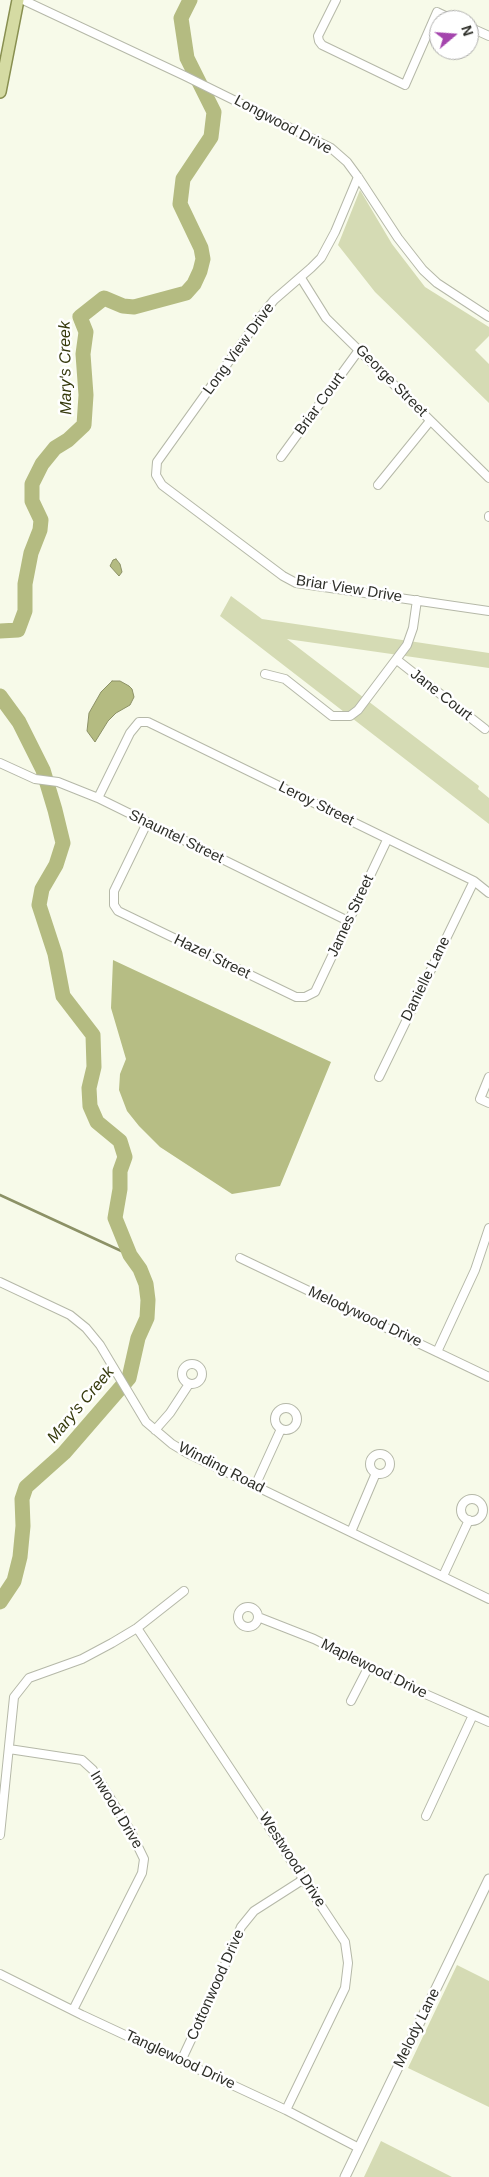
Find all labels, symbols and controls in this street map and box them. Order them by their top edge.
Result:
north arrow [429,10,479,60]
text: N [458,23,476,38]
street label: Longwood Drive [231,92,335,158]
street label: Long View Drive [200,300,278,398]
water label: Mary's Creek [56,321,76,415]
street label: George Street [351,341,431,421]
street label: Briar Court [291,369,349,439]
street label: Briar View Drive [295,572,403,606]
street label: Jane Court [407,665,475,725]
street label: Leroy Street [275,778,357,830]
street label: Shauntel Street [126,806,226,868]
street label: James Street [324,872,378,960]
street label: Hazel Street [171,931,253,983]
street label: Danielle Lane [398,934,454,1024]
street label: Melodywood Drive [305,1283,425,1351]
water label: Mary's Creek [44,1363,118,1447]
street label: Winding Road [175,1439,267,1497]
street label: Maplewood Drive [318,1636,430,1702]
street label: Inwood Drive [86,1768,146,1852]
street label: Westwood Drive [255,1809,329,1911]
street label: Cottonwood Drive [184,1927,248,2043]
street label: Melody Lane [390,1985,444,2071]
street label: Tanglewood Drive [122,2027,238,2093]

